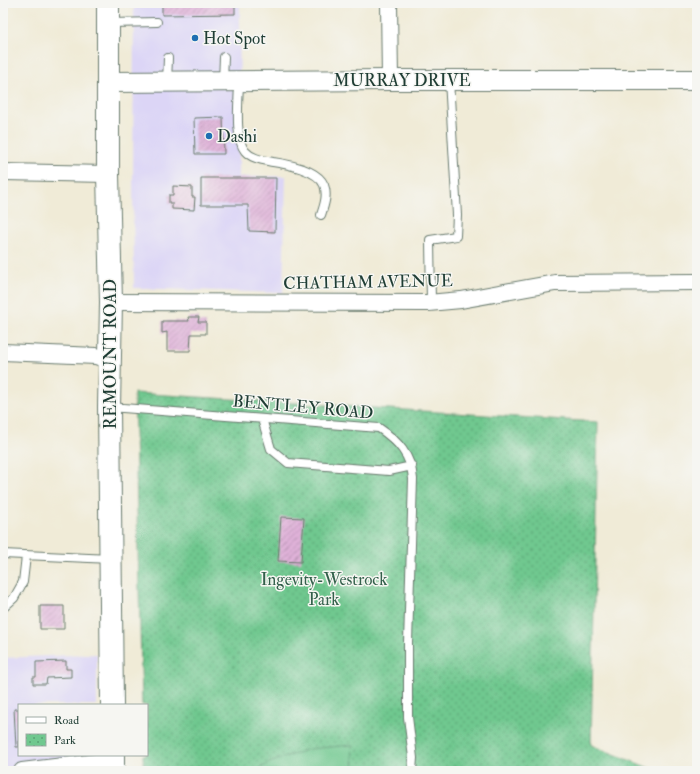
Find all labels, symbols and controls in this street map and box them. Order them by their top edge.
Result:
place label: Hot Spot [203,28,266,50]
marker: Hot Spot [190,33,200,43]
street label: MURRAY DRIVE [333,70,471,91]
place label: Dashi [217,126,258,147]
marker: Dashi [204,131,214,141]
street label: CHATHAM AVENUE [283,270,453,294]
street label: REMOUNT ROAD [100,279,121,429]
street label: BENTLEY ROAD [232,390,374,424]
park label: Ingevity-Westrock Park [261,569,387,610]
legend [18,704,148,756]
text: Road [54,713,79,728]
text: Park [54,733,76,748]

